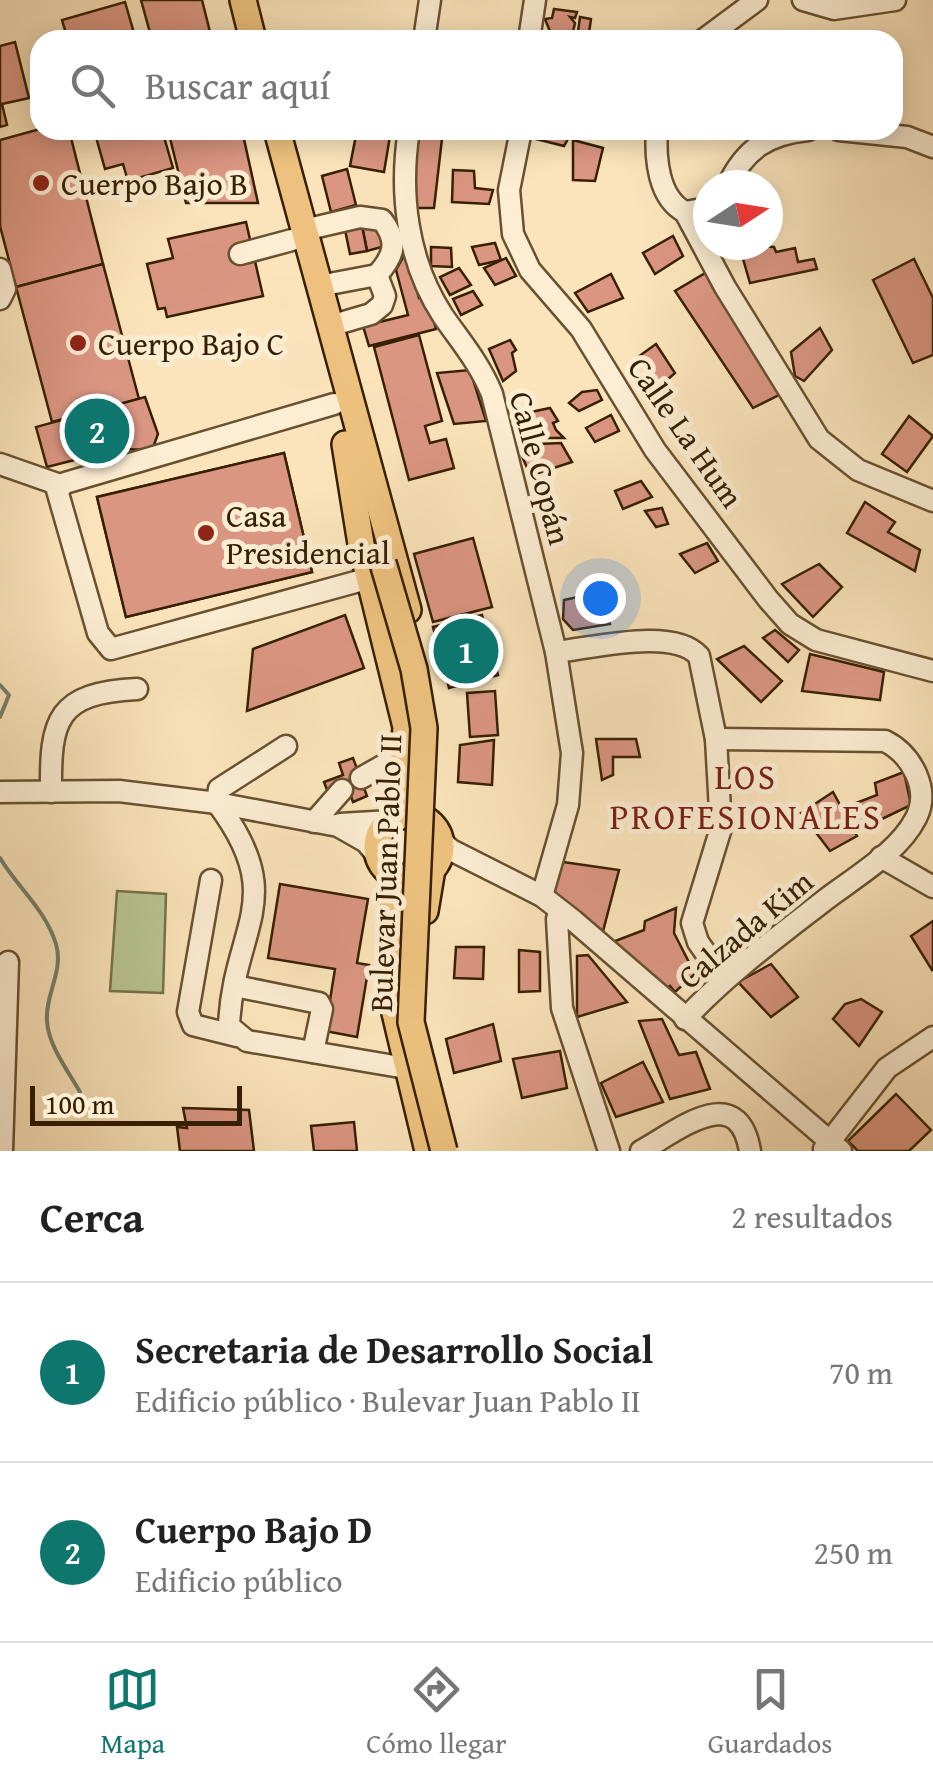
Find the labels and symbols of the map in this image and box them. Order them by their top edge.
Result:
place label: Cuerpo Bajo B [61,160,248,207]
north arrow [693,170,783,260]
marker: Cuerpo Bajo B [30,172,52,194]
place label: Cuerpo Bajo C [98,320,284,367]
marker: Cuerpo Bajo C [67,332,89,354]
street label: Calle La Hum [617,347,755,517]
street label: Calle Copán [498,386,584,550]
pin: 2 [64,394,130,468]
place label: Casa Presidencial [226,492,390,576]
marker: Casa Presidencial [195,522,217,544]
your location [575,573,626,624]
pin: 1 [434,614,498,688]
street label: Bulevar Juan Pablo II [357,733,413,1013]
district label: LOS PROFESIONALES [610,751,882,842]
street label: Calzada Kim [667,858,823,1000]
scale bar [30,1081,242,1126]

